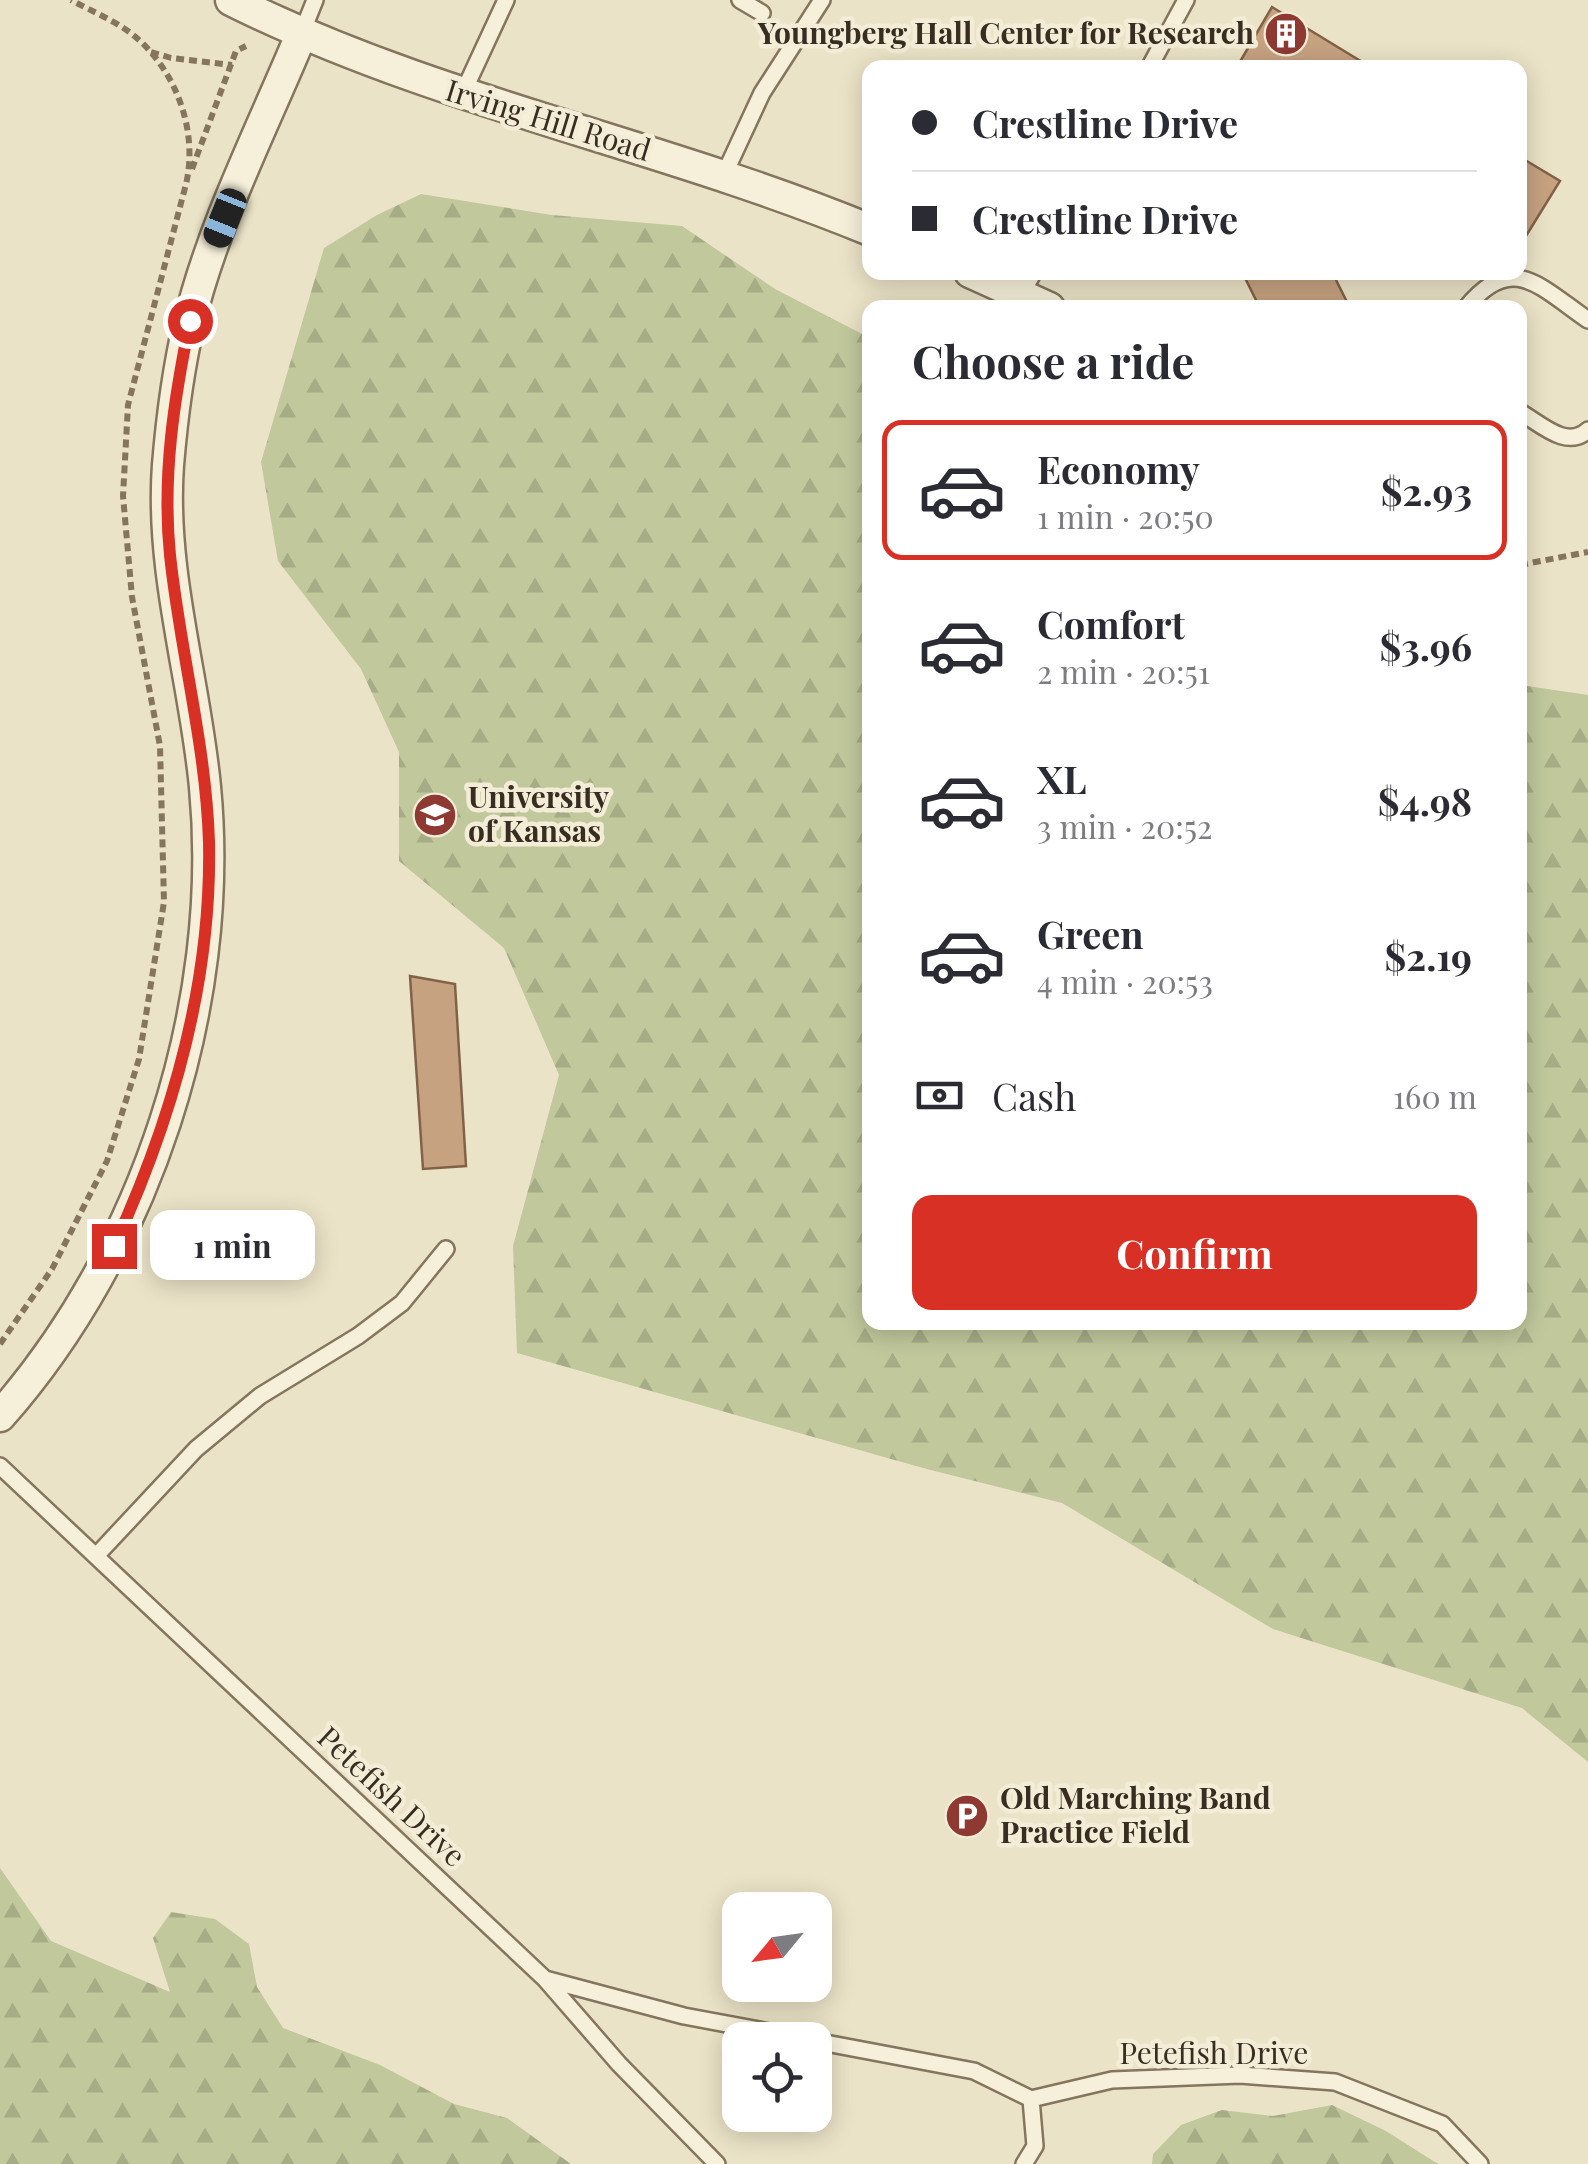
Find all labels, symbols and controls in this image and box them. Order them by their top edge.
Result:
building icon: Youngberg Hall Center for Research [1263,11,1309,57]
place label: Youngberg Hall Center for Research [757,12,1254,52]
street label: Irving Hill Road [441,69,656,169]
text: Crestline Drive [972,97,1238,148]
car [200,185,250,251]
text: Crestline Drive [972,193,1238,244]
route start [168,299,213,344]
text: Choose a ride [912,330,1194,390]
text: Economy [1037,443,1200,494]
icon: car [917,445,1007,535]
text: $2.93 [1381,465,1472,516]
text: 1 min · 20:50 [1037,494,1214,537]
text: Comfort [1037,598,1185,649]
icon: car [917,600,1007,690]
text: $3.96 [1380,620,1472,671]
text: 2 min · 20:51 [1037,649,1210,692]
text: XL [1037,753,1086,804]
icon: car [917,755,1007,845]
text: $4.98 [1378,775,1472,826]
place label: University of Kansas [468,776,610,850]
school or university icon: University of Kansas [412,792,458,838]
text: 3 min · 20:52 [1037,804,1212,847]
text: Green [1037,908,1144,959]
icon: car [917,910,1007,1000]
text: $2.19 [1384,930,1472,981]
text: 4 min · 20:53 [1037,959,1213,1002]
icon: cash [912,1068,967,1123]
text: Cash [992,1070,1076,1121]
text: 160 m [1393,1074,1477,1117]
button: Confirm [912,1195,1477,1310]
callout: 1 min [149,1211,314,1281]
text: 1 min [193,1223,272,1266]
route end [92,1224,137,1269]
street label: Petefish Drive [310,1717,475,1875]
place label: Old Marching Band Practice Field [1000,1777,1271,1851]
parking icon: Old Marching Band Practice Field [944,1793,990,1839]
north arrow [722,1892,832,2002]
map controls [722,1892,832,2132]
button: locate [722,2022,832,2132]
street label: Petefish Drive [1120,2032,1308,2072]

